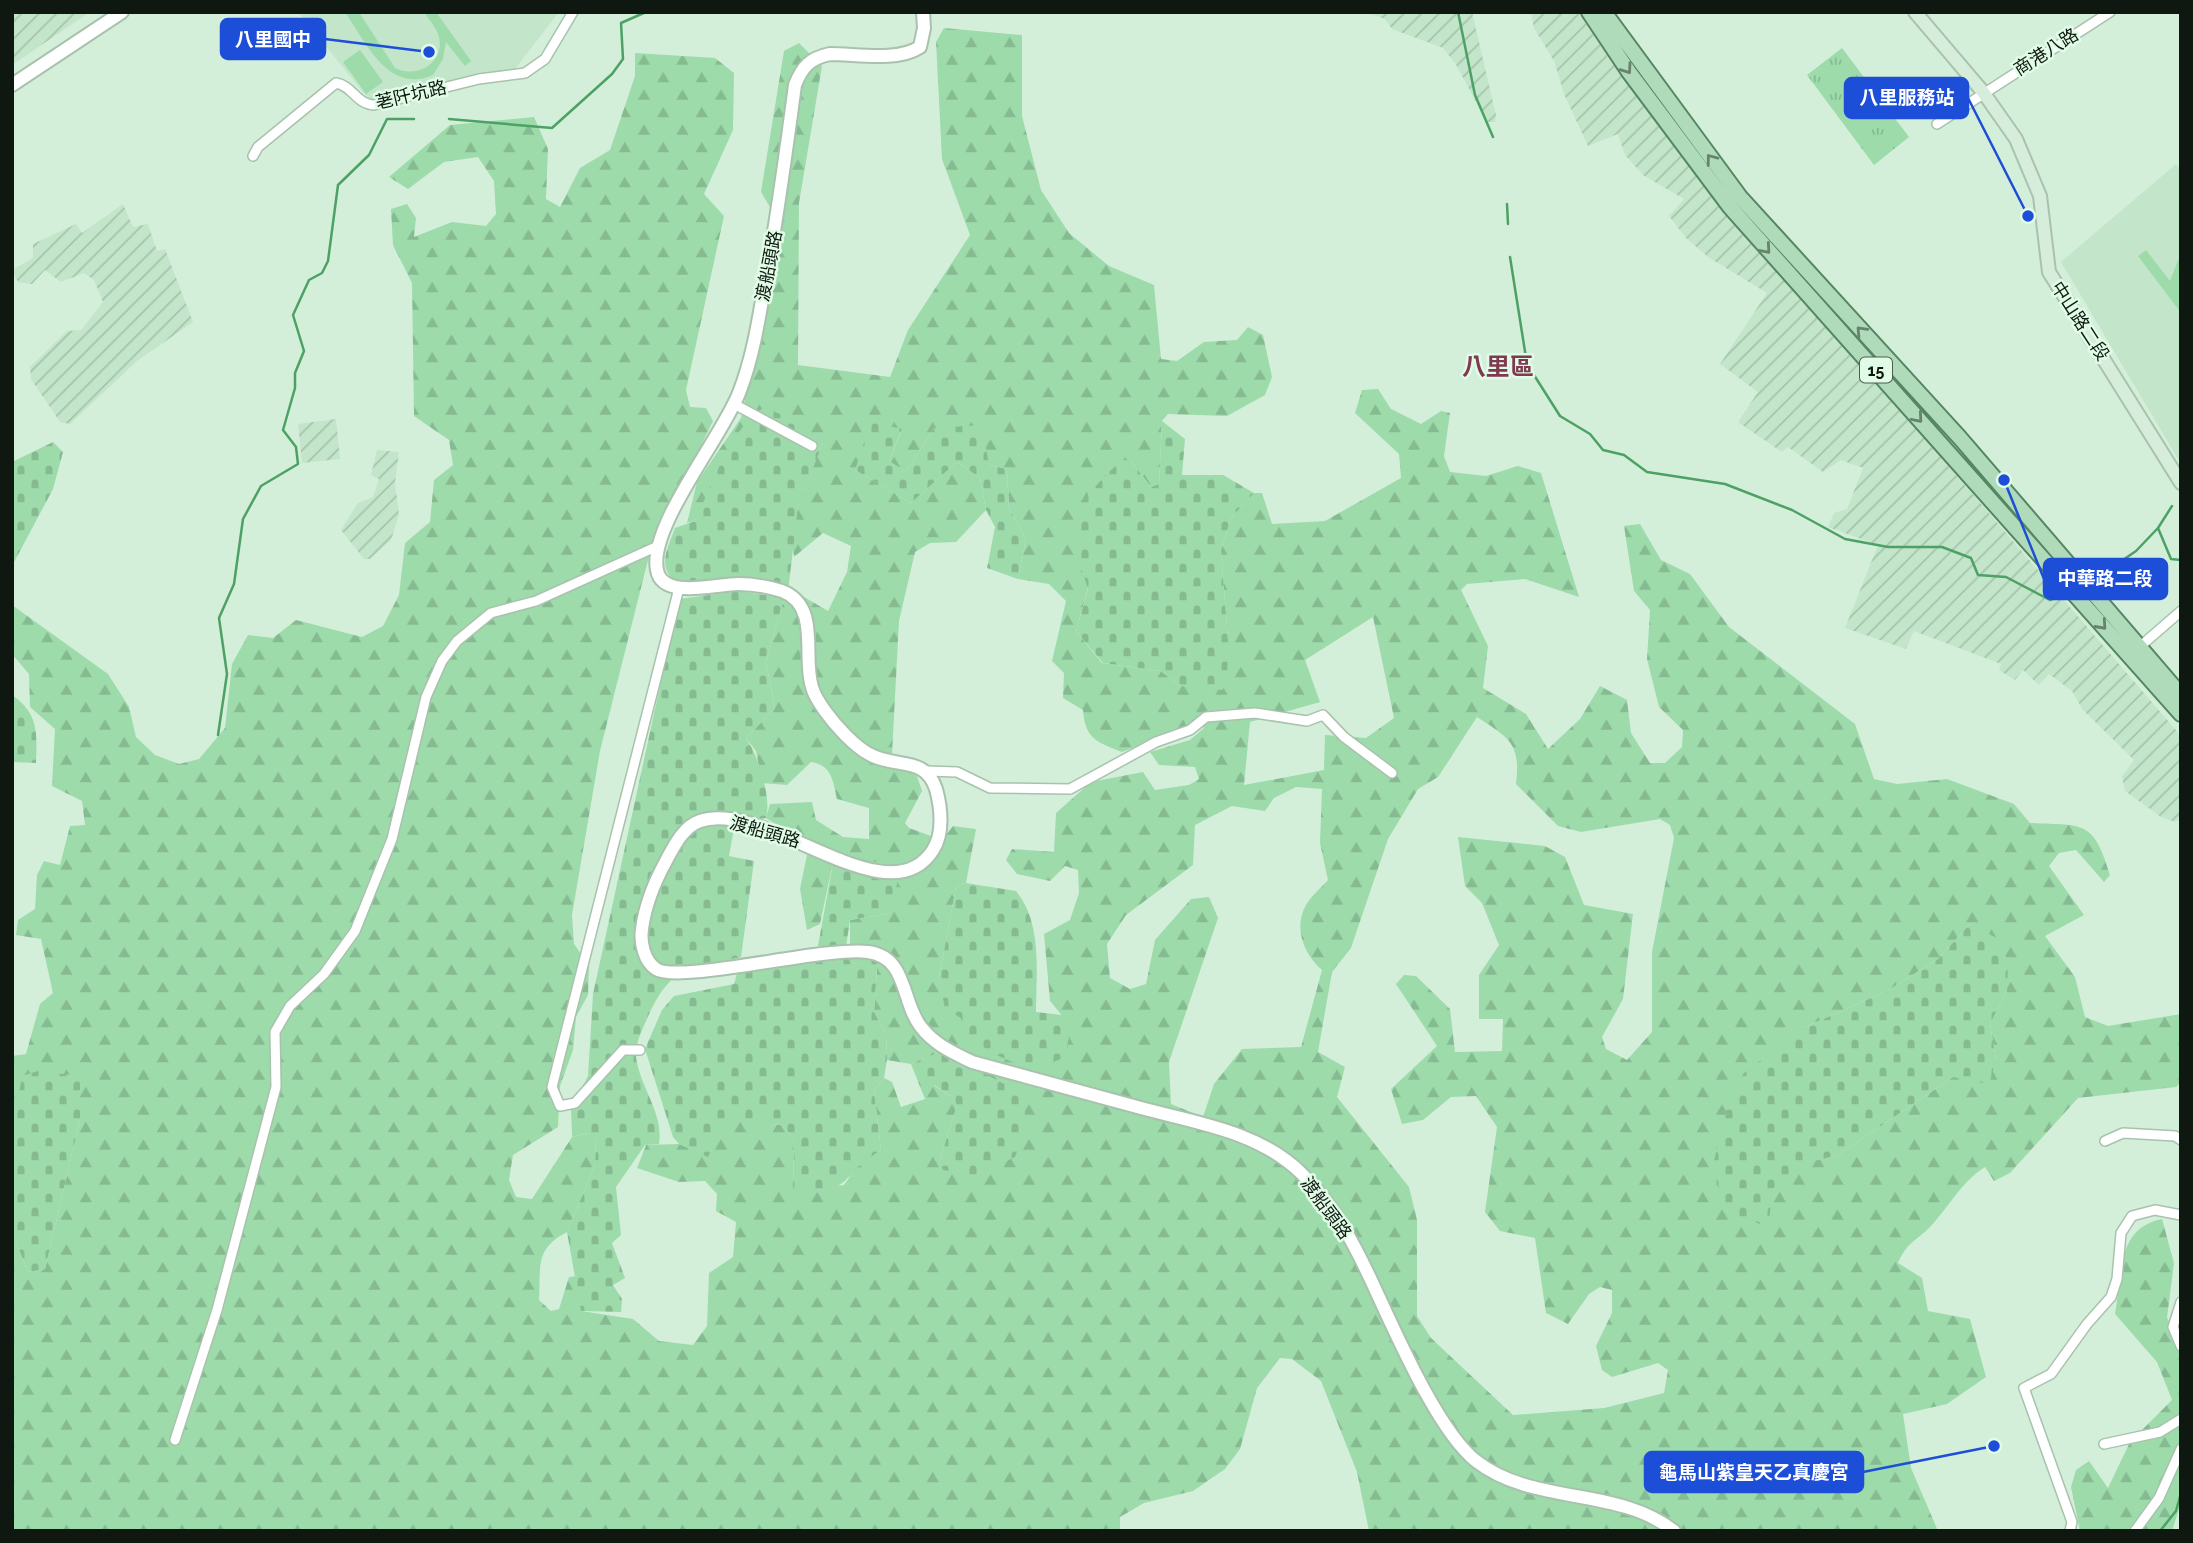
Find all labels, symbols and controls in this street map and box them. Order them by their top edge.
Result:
callout: 八里國中 [221,19,325,59]
street label: 商港八路 [2010,24,2082,80]
text: 八里國中 [235,28,311,50]
one-way arrow [1619,61,1631,74]
street label: 荖阡坑路 [373,76,448,113]
callout: 八里服務站 [1845,78,1968,118]
text: 八里服務站 [1859,86,1955,108]
one-way arrow [1707,155,1720,167]
street label: 渡船頭路 [751,229,786,303]
one-way arrow [1758,240,1770,253]
street label: 中山路二段 [2047,277,2114,364]
one-way arrow [1856,326,1869,339]
district label: 八里區 [1462,352,1534,381]
road number: 15 [1860,358,1892,382]
one-way arrow [1910,410,1922,423]
callout: 中華路二段 [2044,559,2167,599]
text: 中華路二段 [2057,567,2153,589]
one-way arrow [2094,617,2106,630]
street label: 渡船頭路 [728,812,803,852]
street label: 渡船頭路 [1297,1172,1356,1243]
callout: 龜馬山紫皇天乙真慶宮 [1645,1452,1863,1492]
text: 龜馬山紫皇天乙真慶宮 [1659,1461,1849,1483]

